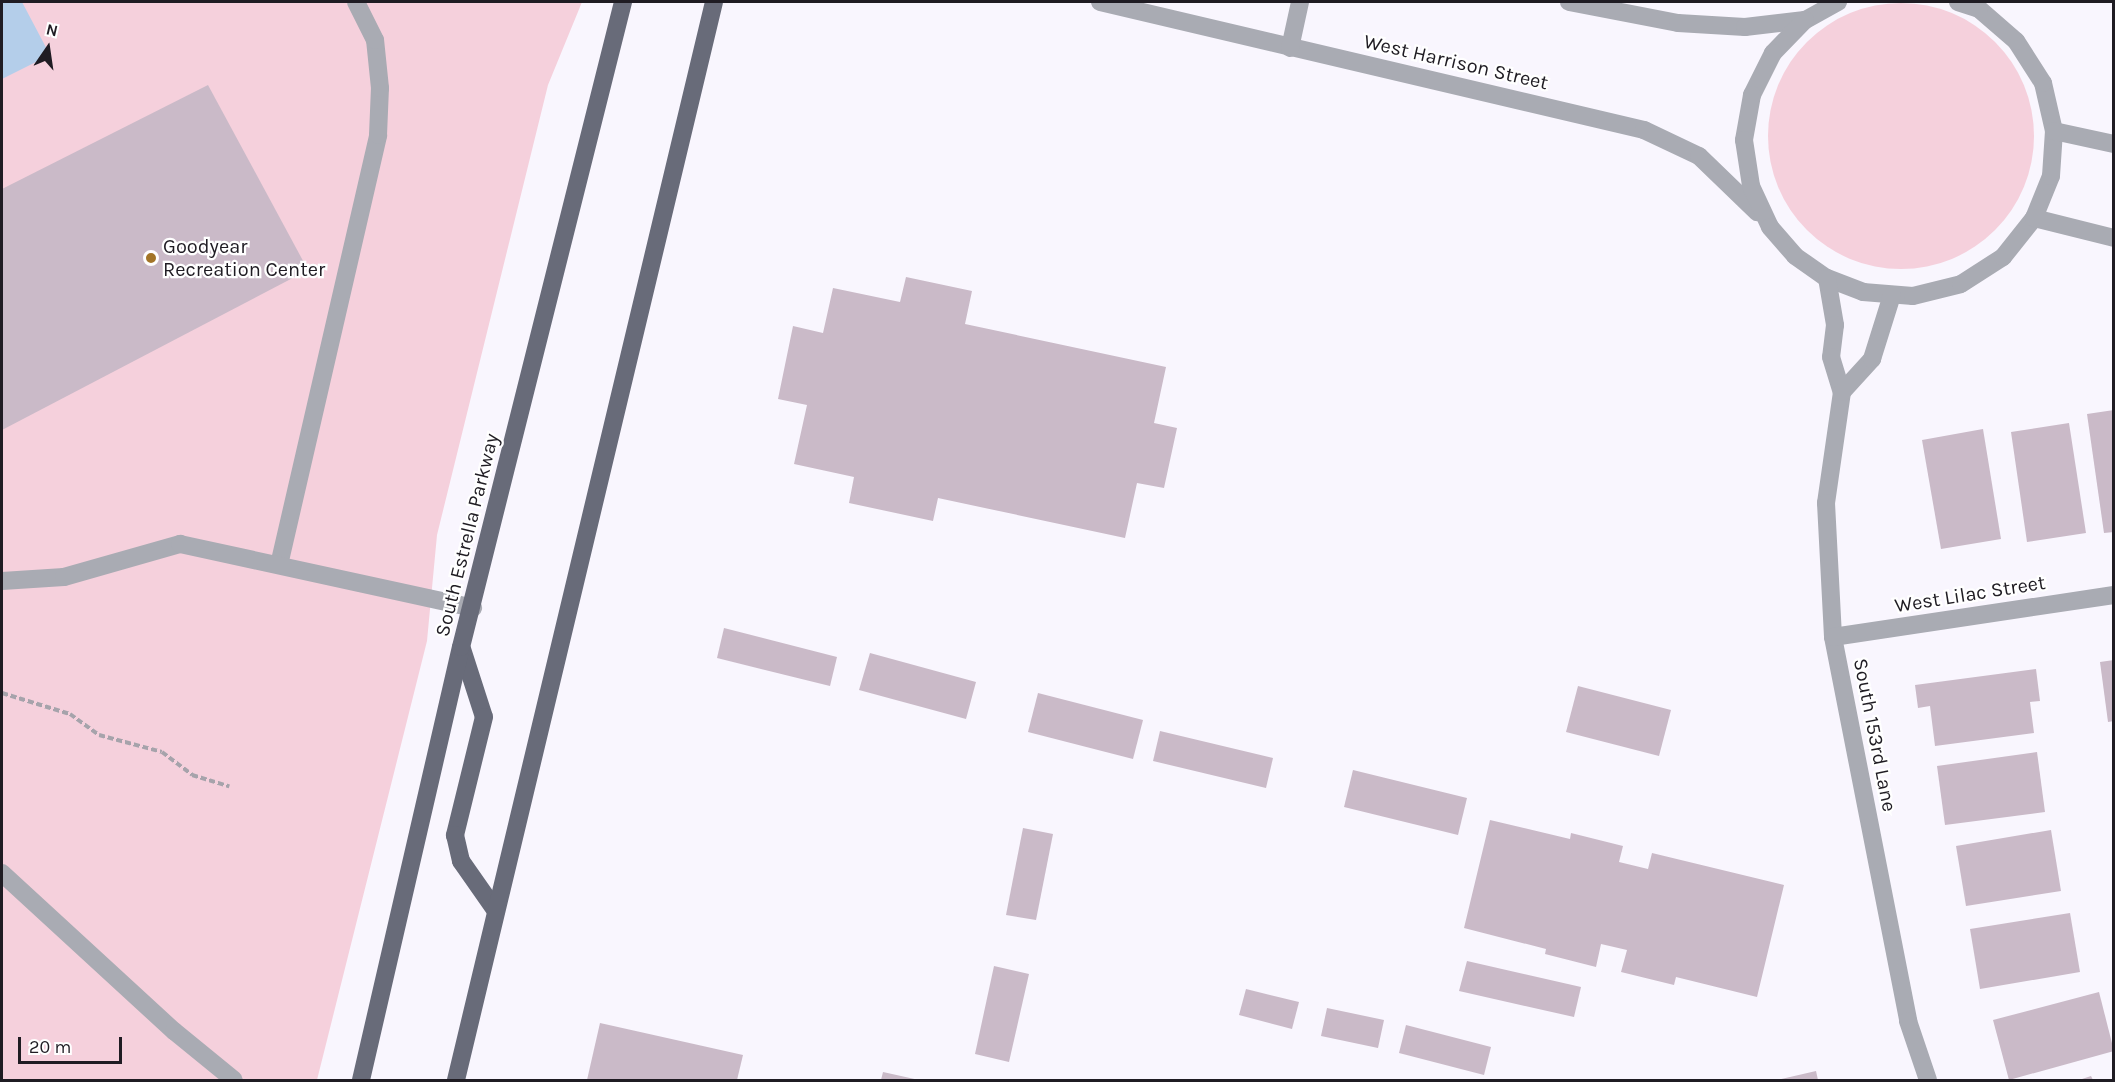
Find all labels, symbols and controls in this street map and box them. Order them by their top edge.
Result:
north arrow [18,18,78,78]
text: N [44,19,60,41]
street label: West Harrison Street [1362,29,1550,95]
place label: Goodyear Recreation Center [163,234,325,281]
marker: Goodyear Recreation Center [144,251,158,265]
street label: South Estrella Parkway [430,431,504,639]
street label: West Lilac Street [1893,570,2047,618]
street label: South 153rd Lane [1848,656,1902,814]
scale bar [21,1025,124,1063]
text: 20 m [29,1036,71,1058]

